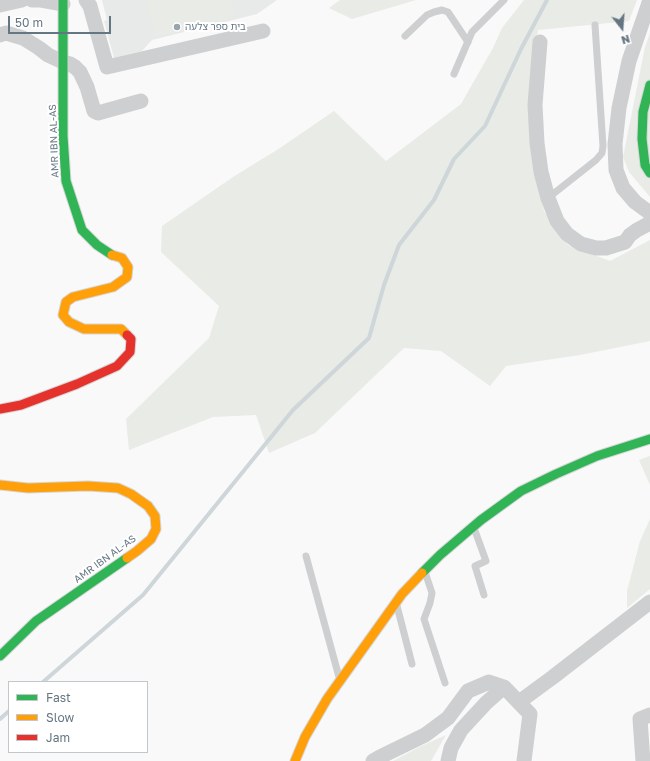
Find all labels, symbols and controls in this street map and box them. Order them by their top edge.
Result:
scale bar [10,8,113,34]
north arrow [602,8,642,48]
text: 50 m [15,15,43,30]
place label: בית ספר צלעה [185,21,246,33]
marker: בית ספר צלעה [172,22,182,32]
text: N [620,33,632,47]
street label: AMR IBN AL-AS [47,104,61,178]
street label: AMR IBN AL-AS [72,532,138,586]
legend [8,681,148,753]
text: Fast [46,690,71,705]
text: Slow [46,710,74,725]
text: Jam [46,730,70,745]

